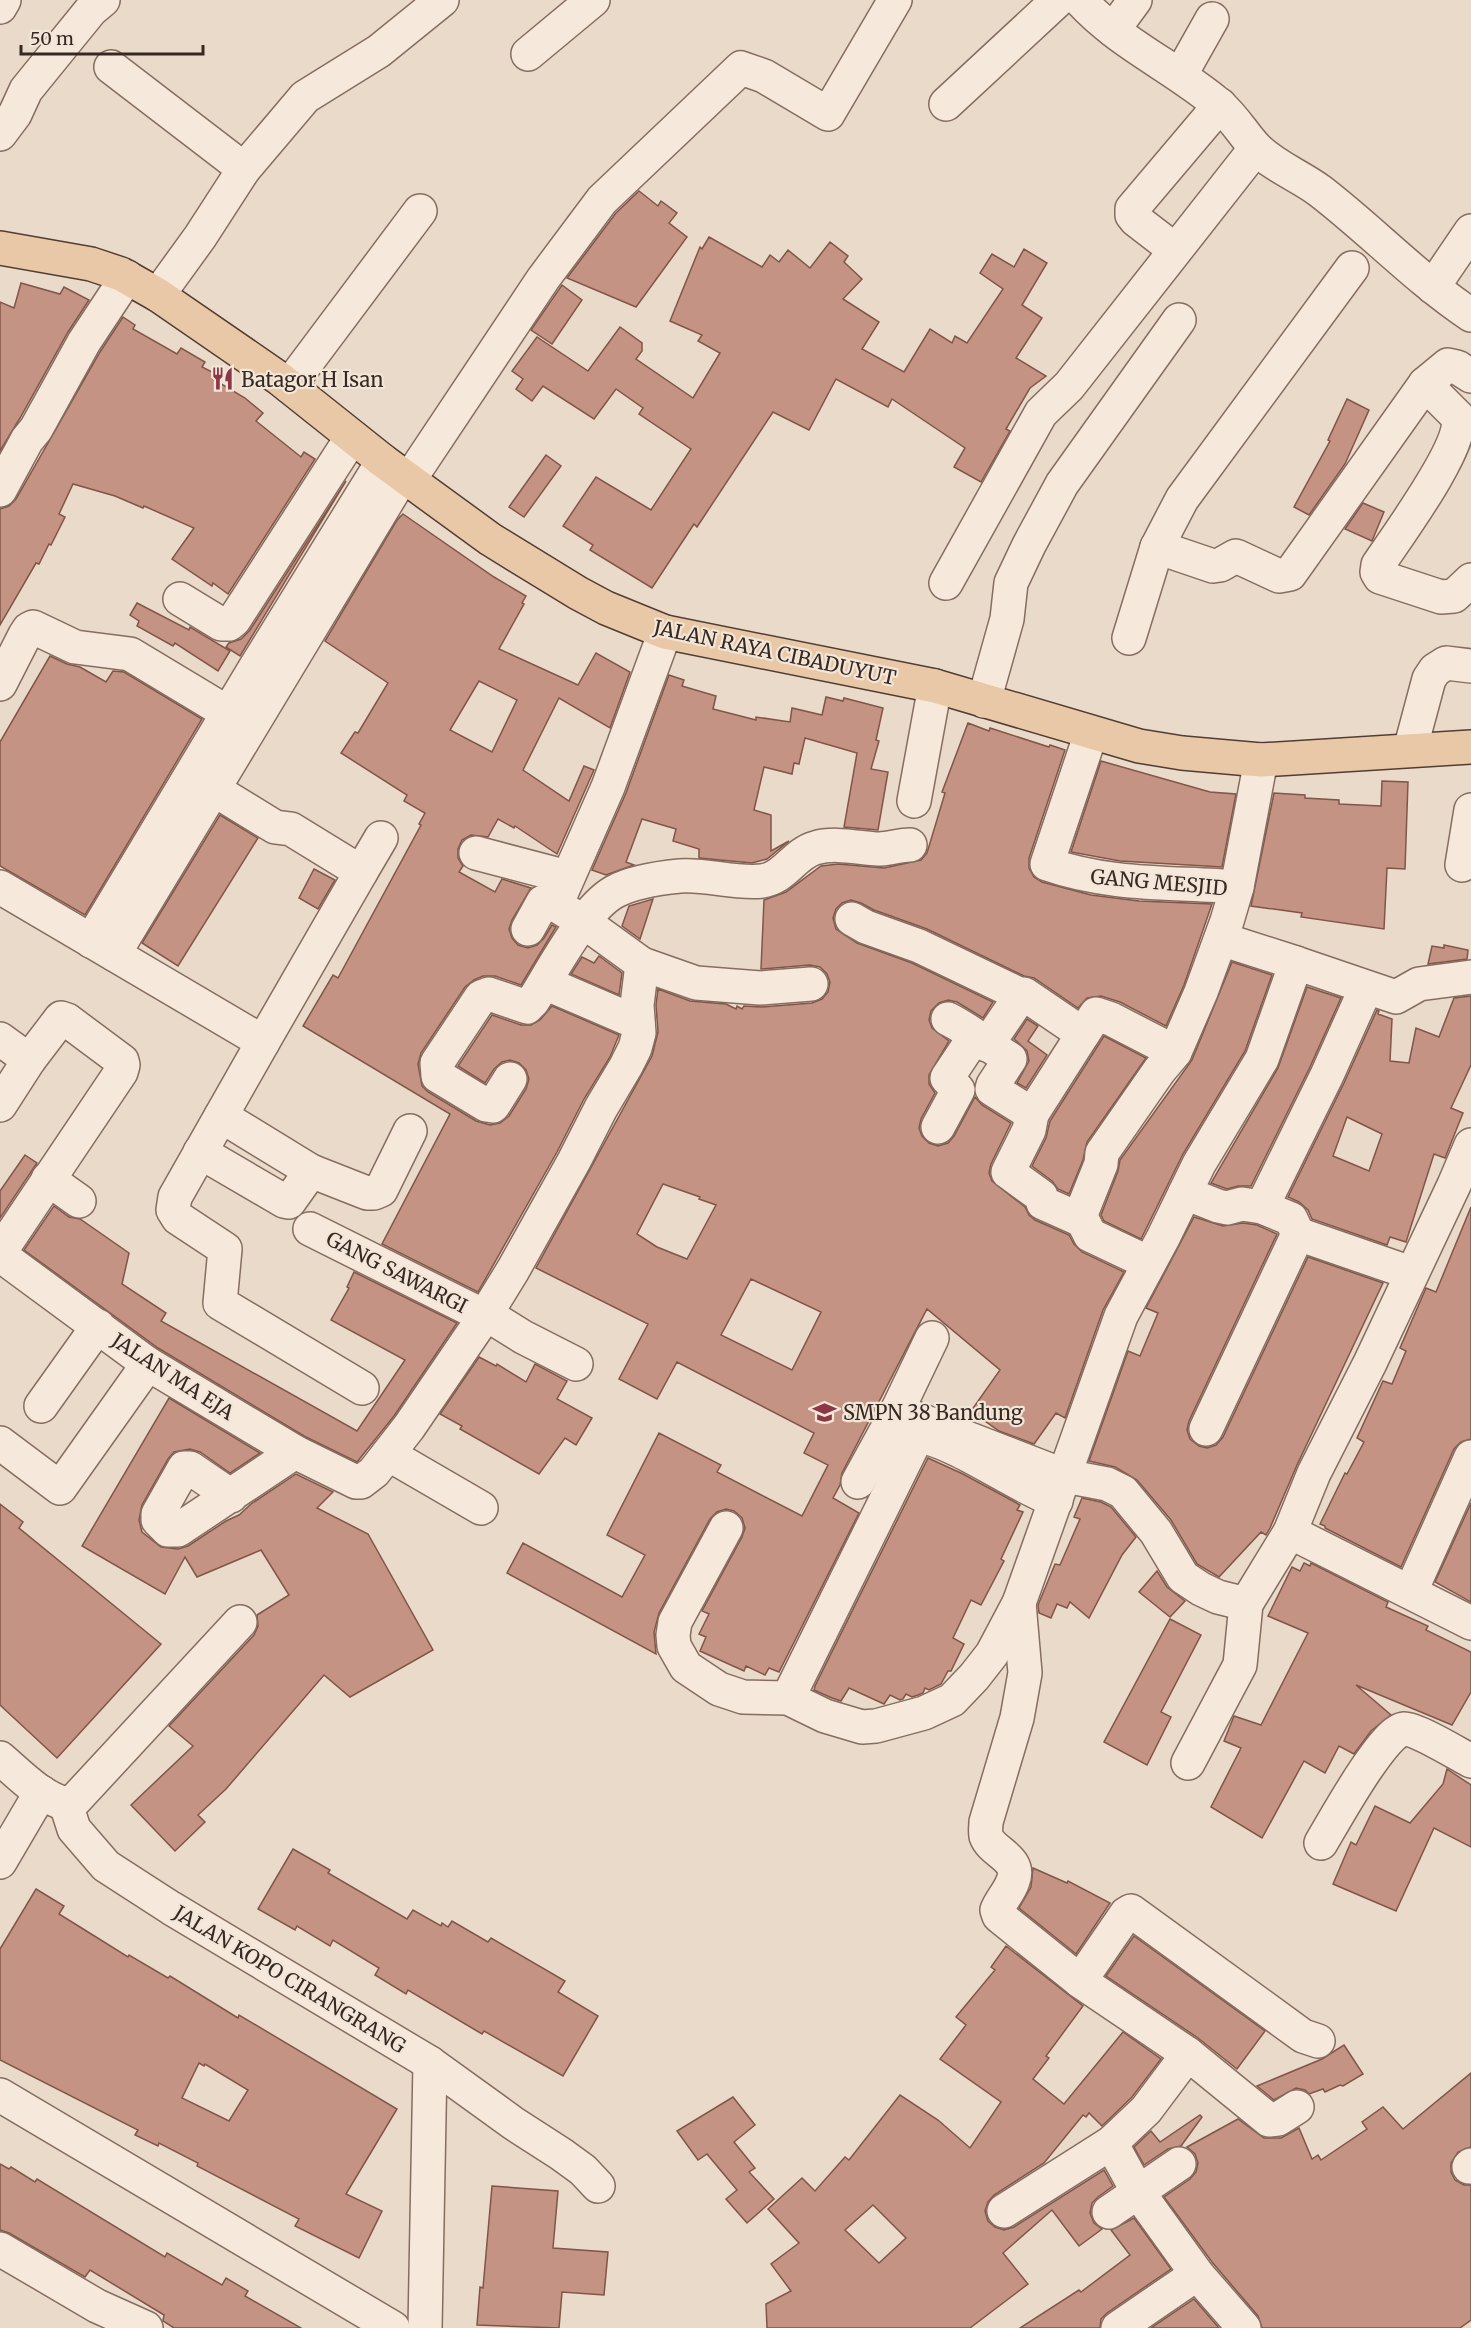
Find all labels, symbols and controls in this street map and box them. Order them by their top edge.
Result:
scale bar [21,18,202,56]
text: 50 m [30,27,74,50]
restaurant icon: Batagor H Isan [210,366,236,392]
place label: Batagor H Isan [241,367,383,392]
street label: JALAN RAYA CIBADUYUT [650,614,899,690]
street label: GANG MESJID [1090,864,1228,900]
street label: GANG SAWARGI [322,1226,472,1318]
street label: JALAN MA EJA [106,1327,240,1425]
school or university icon: SMPN 38 Bandung [812,1399,838,1425]
place label: SMPN 38 Bandung [843,1400,1023,1425]
street label: JALAN KOPO CIRANGRANG [169,1899,411,2059]

